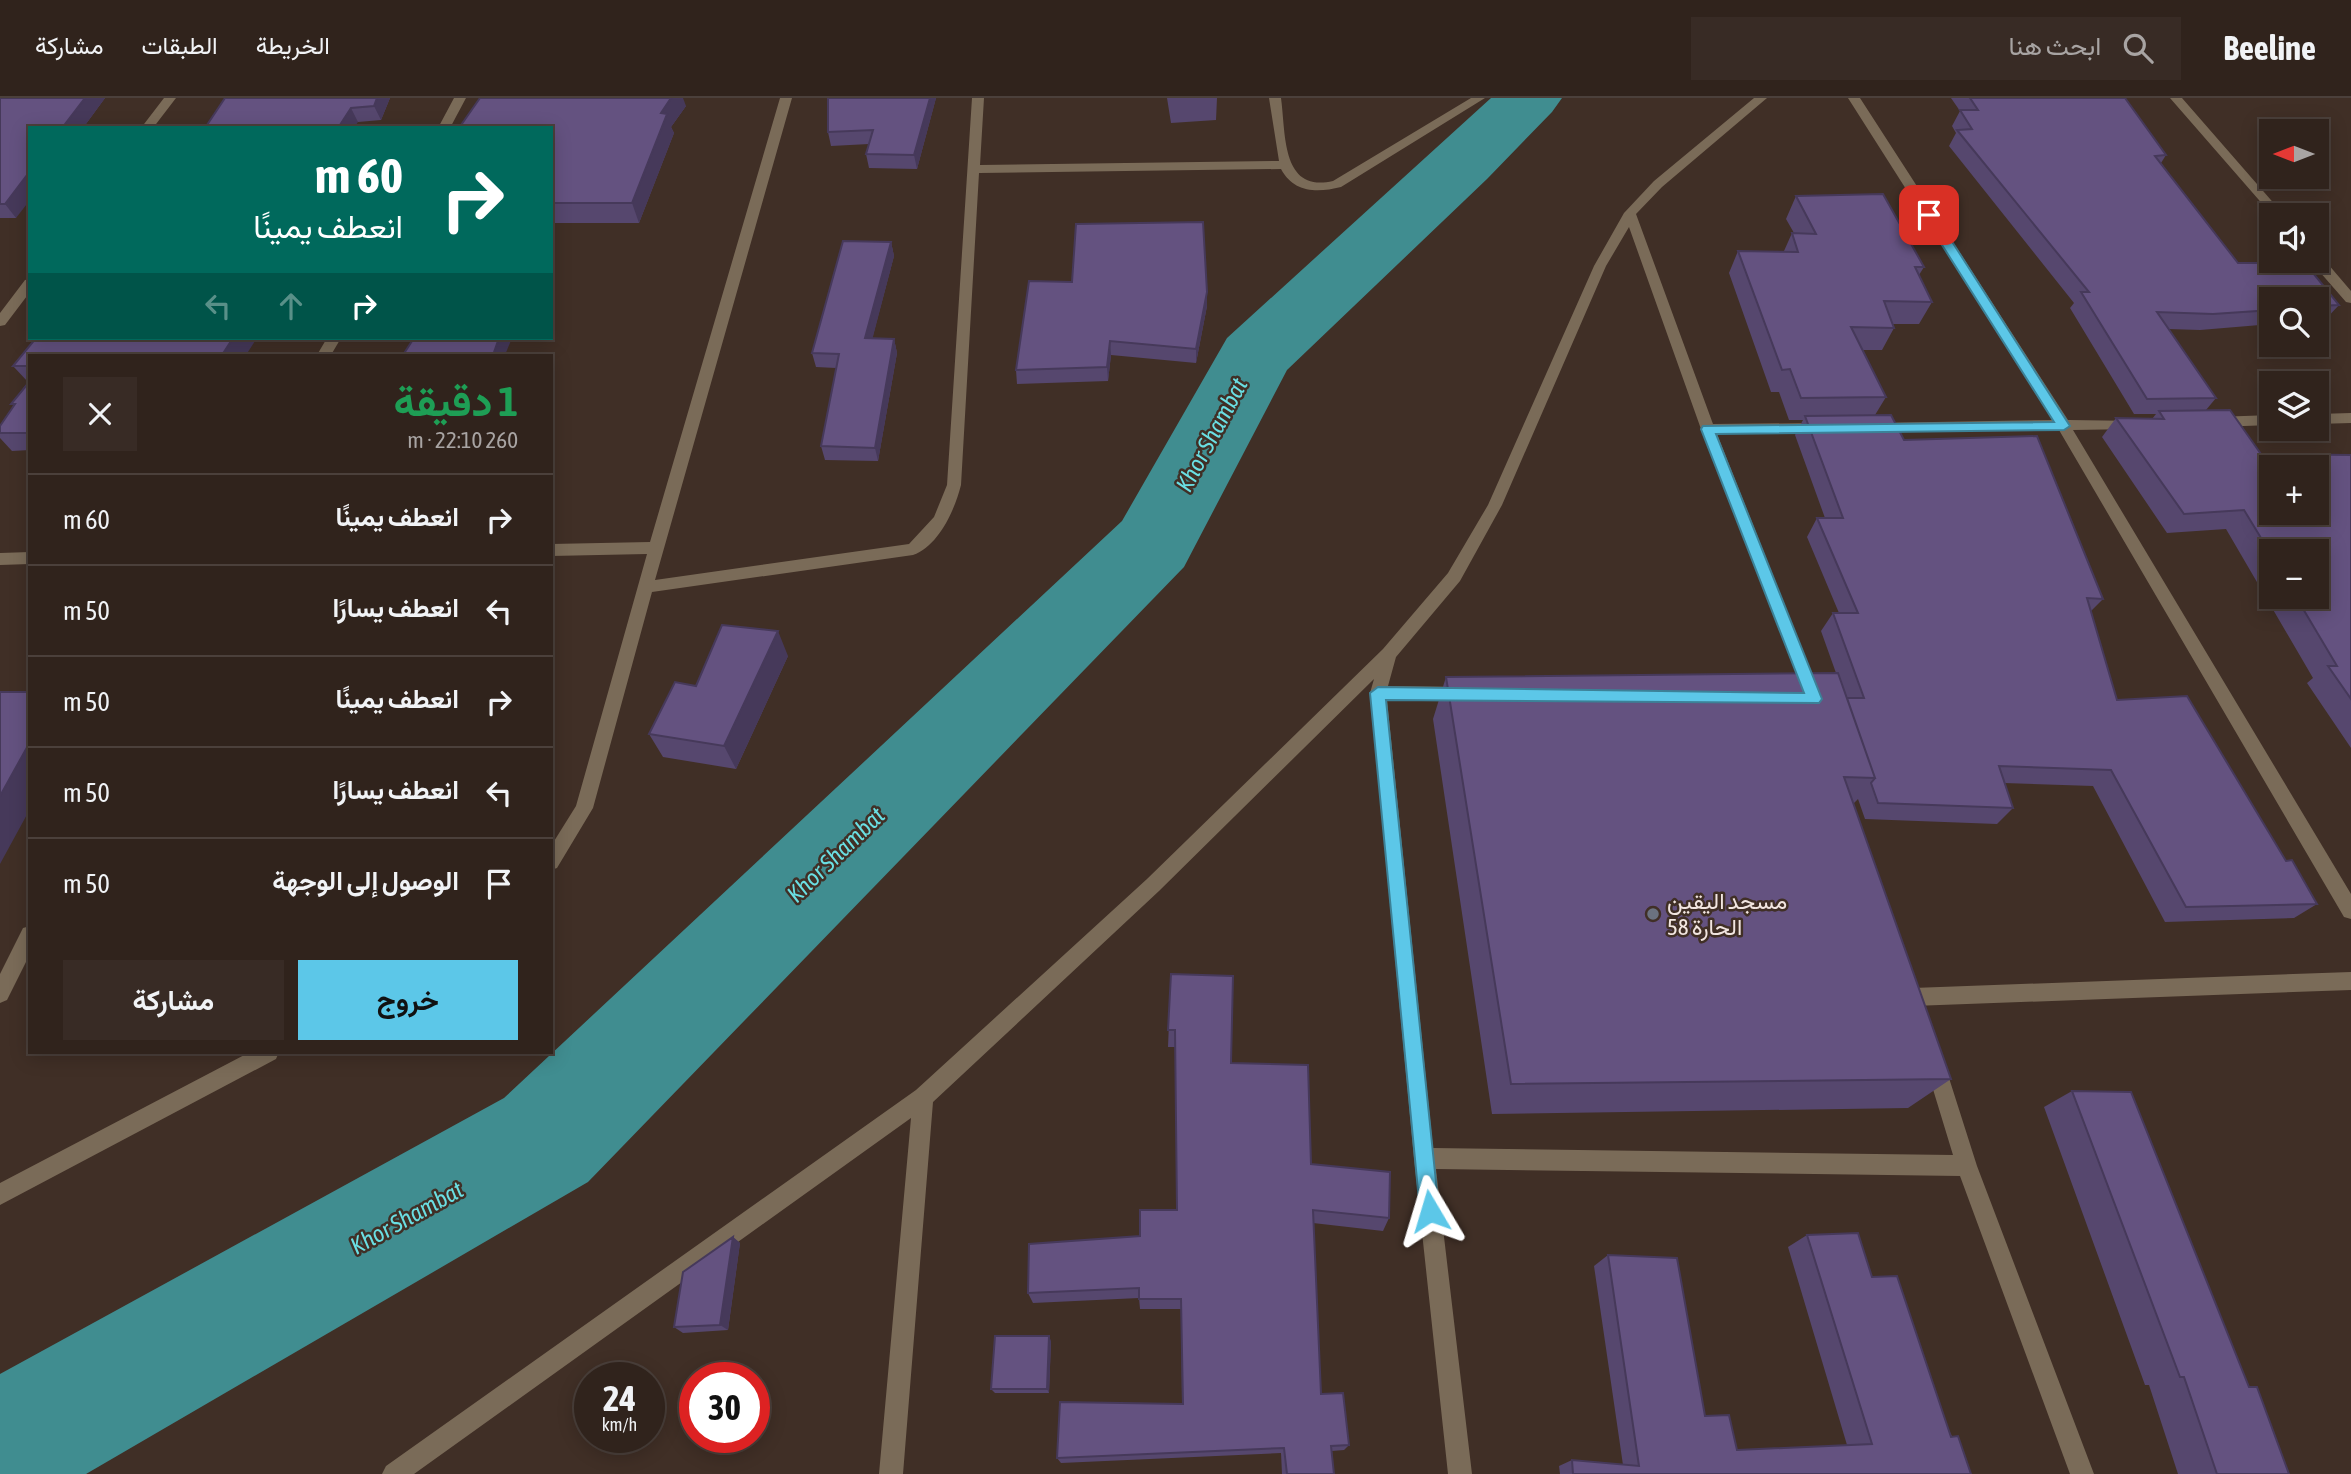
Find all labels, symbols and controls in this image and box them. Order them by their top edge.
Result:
search box [1691,17,2181,80]
icon: search [2119,29,2157,67]
text: Beeline [2223,29,2316,67]
text: ابحث هنا [2008,31,2101,61]
text: مشاركة [35,32,103,59]
text: الطبقات [141,32,218,59]
text: الخريطة [256,32,330,59]
north arrow [2259,119,2329,189]
map controls [2259,119,2329,609]
text: 60 m [315,147,403,203]
icon: right [427,154,518,245]
pin [1899,185,1959,245]
icon: arrive [1910,196,1948,234]
button: sound [2259,203,2329,273]
text: انعطف يمينًا [253,208,403,245]
icon: left [199,287,237,325]
icon: ahead [272,287,310,325]
icon: right [345,287,383,325]
button: search [2259,287,2329,357]
button: layers [2259,371,2329,441]
water label: Khor Shambat [1170,373,1253,496]
button: close [63,377,137,451]
text: 1 دقيقة [393,377,518,425]
text: 260 m · 22:10 [407,427,518,453]
button: + [2259,455,2329,525]
icon: right [480,501,518,539]
text: انعطف يمينًا [336,502,459,532]
text: 60 m [63,505,110,535]
button: − [2259,539,2329,609]
icon: left [480,592,518,630]
text: انعطف يسارًا [332,593,459,623]
text: 50 m [63,596,110,626]
icon: right [480,683,518,721]
text: انعطف يمينًا [336,684,459,714]
text: 50 m [63,687,110,717]
icon: left [480,774,518,812]
text: انعطف يسارًا [332,775,459,805]
text: 50 m [63,778,110,808]
water label: Khor Shambat [781,802,890,908]
icon: arrive [480,865,518,903]
text: الوصول إلى الوجهة [272,866,459,896]
text: 50 m [63,869,110,899]
place label: مسجد اليقين الحارة 58 [1667,888,1787,942]
marker: مسجد اليقين الحارة 58 [1645,906,1661,922]
button: مشاركة [63,960,284,1040]
button: خروج [298,960,518,1040]
position arrow [1393,1174,1467,1248]
water label: Khor Shambat [346,1175,468,1260]
speed limit sign: 30 [679,1362,770,1453]
text: 24 [603,1378,636,1418]
text: km/h [602,1414,637,1435]

